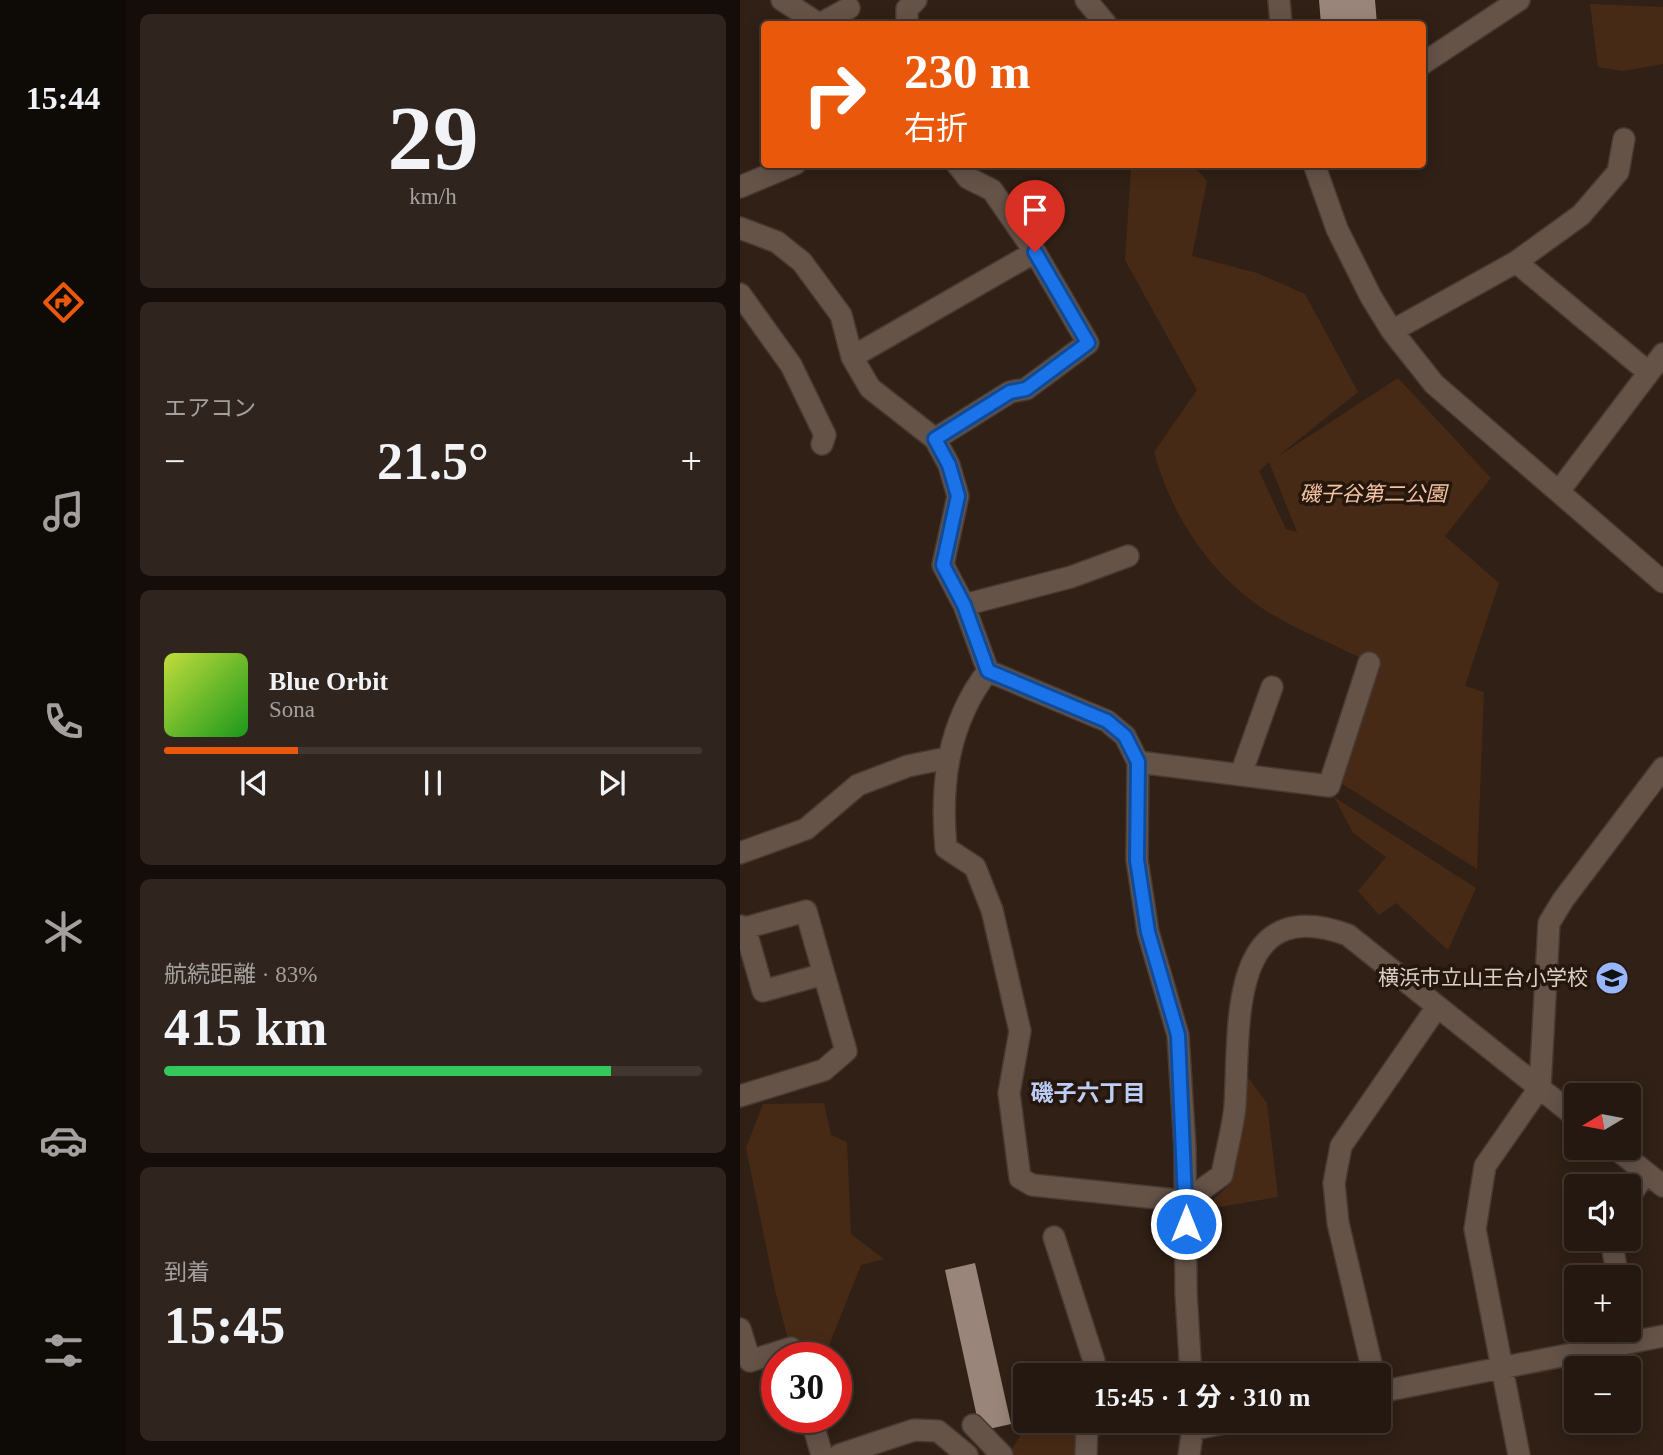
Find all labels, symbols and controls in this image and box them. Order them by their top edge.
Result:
text: 230 m [904,44,1031,99]
icon: right [789,49,880,140]
text: 15:44 [26,80,100,116]
text: 29 [388,88,479,189]
text: 右折 [904,110,968,146]
pin [1005,180,1065,252]
text: km/h [409,184,457,209]
icon: arrive [1016,191,1054,229]
icon: directions [39,278,88,327]
text: エアコン [164,396,256,421]
text: 21.5° [377,433,489,490]
text: − [164,440,185,482]
text: + [681,440,702,482]
park label: 磯子谷第二公園 [1300,482,1449,506]
icon: music [39,487,88,536]
text: Blue Orbit [269,667,388,696]
icon: phone [39,697,88,746]
text: Sona [269,697,315,722]
icon: previous [235,764,273,802]
icon: pause [414,764,452,802]
icon: next [593,764,631,802]
icon: climate [39,907,88,956]
school or university icon: 横浜市立山王台小学校 [1593,959,1631,997]
text: 航続距離 · 83% [164,962,317,987]
place label: 横浜市立山王台小学校 [1378,966,1588,990]
text: 415 km [164,999,327,1056]
district label: 磯子六丁目 [1031,1081,1146,1106]
north arrow [1564,1083,1641,1160]
map controls [1564,1083,1641,1433]
icon: car [39,1116,88,1165]
button: sound [1564,1174,1641,1251]
position arrow [1149,1187,1223,1261]
text: 到着 [164,1260,210,1285]
button: + [1564,1265,1641,1342]
text: 15:45 [164,1297,285,1354]
icon: filters [39,1326,88,1375]
speed limit sign: 30 [761,1342,852,1433]
button: − [1564,1356,1641,1433]
text: 15:45 · 1 分 · 310 m [1094,1383,1310,1412]

